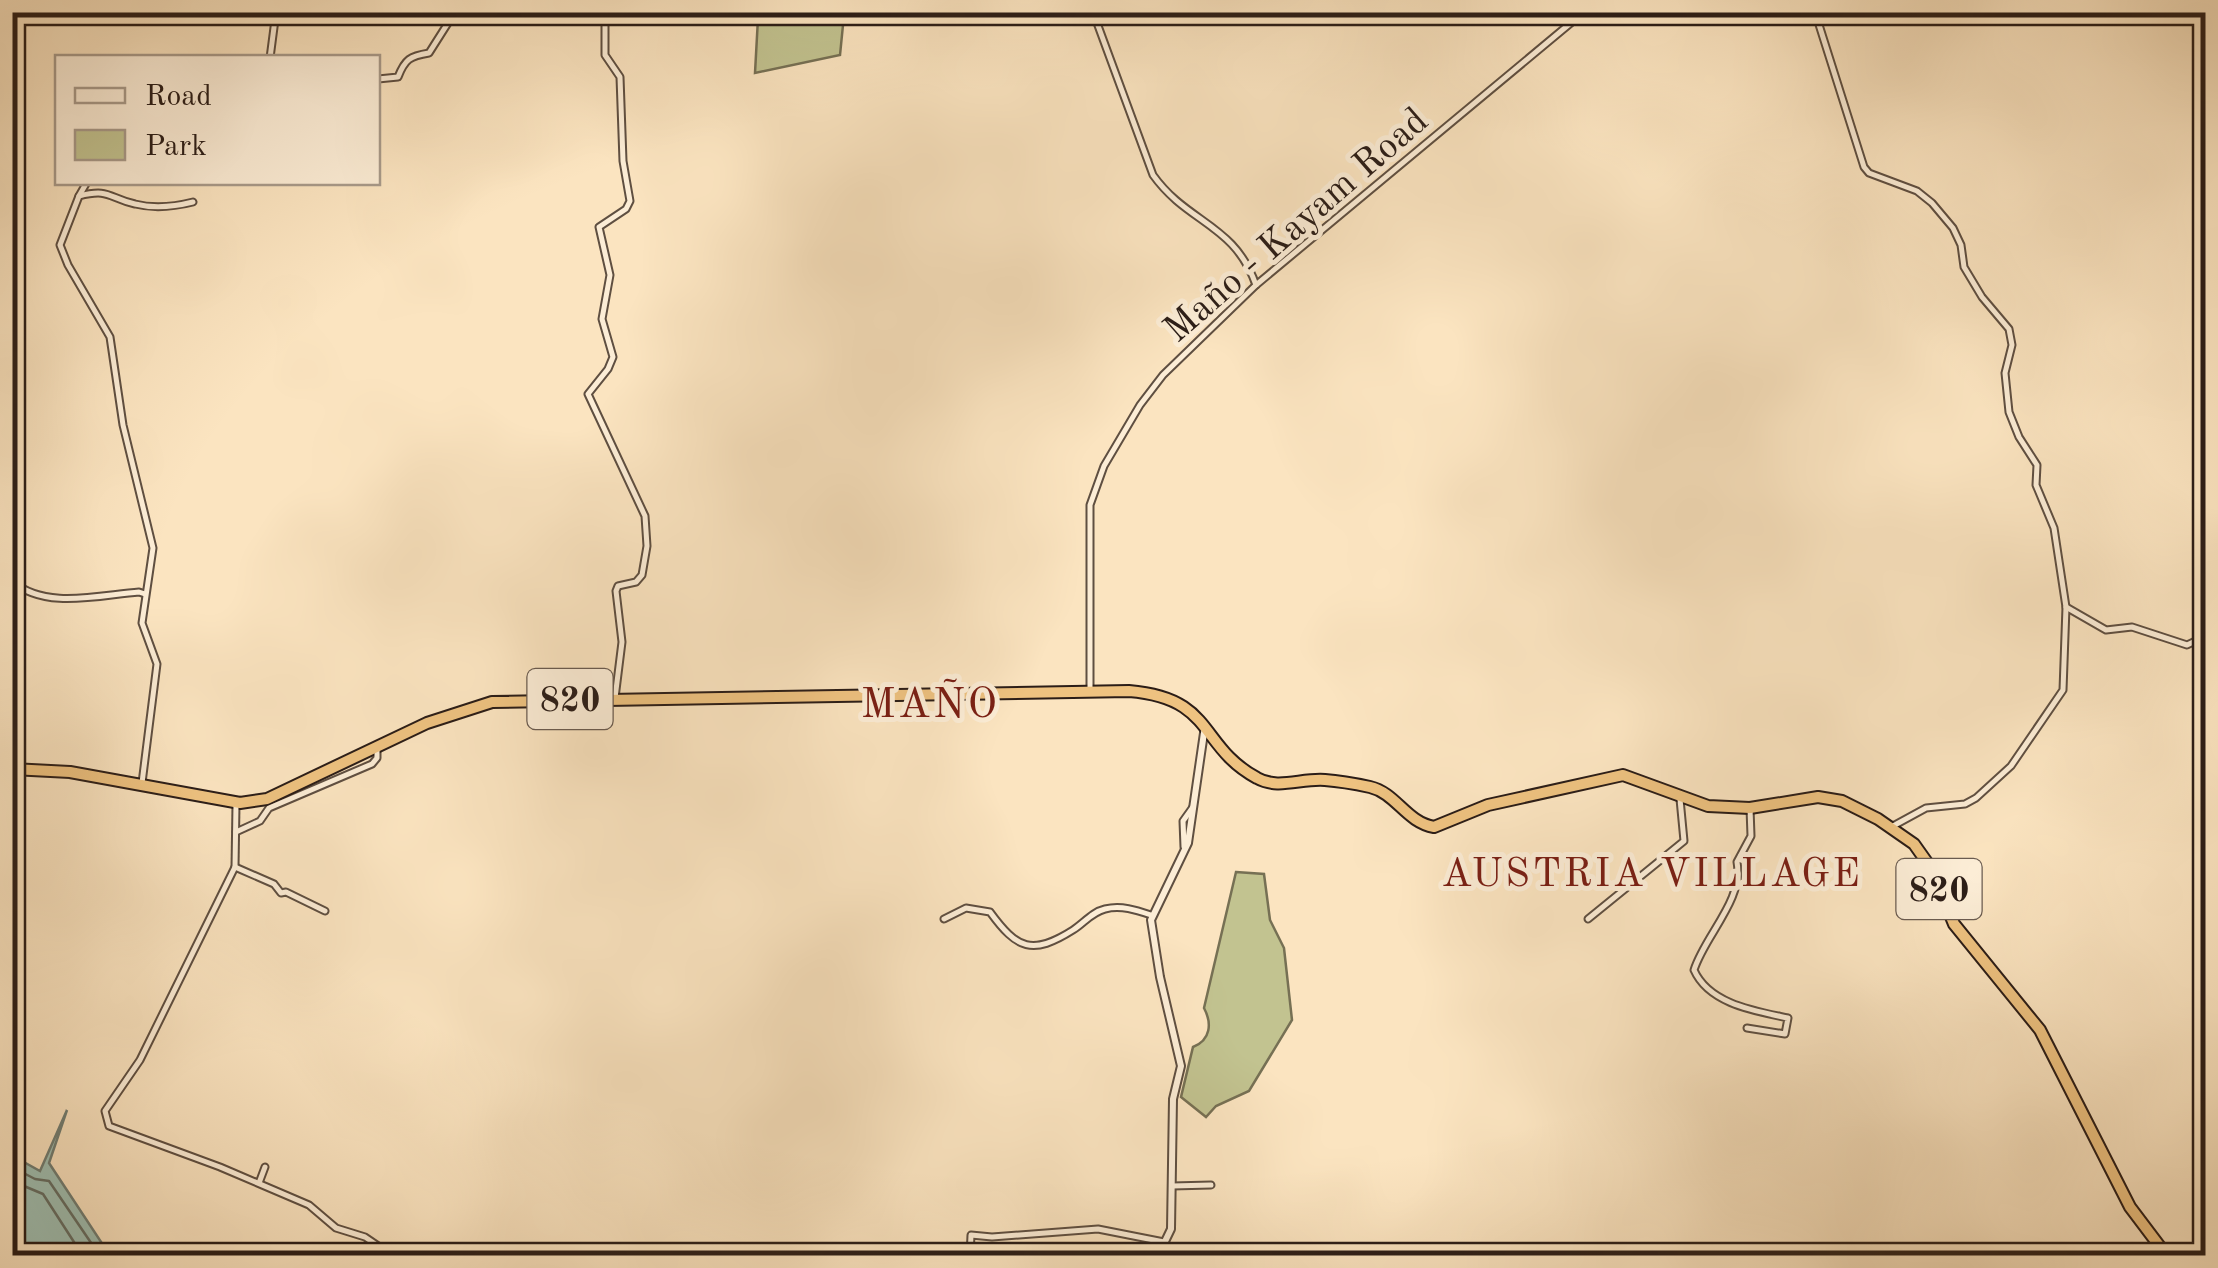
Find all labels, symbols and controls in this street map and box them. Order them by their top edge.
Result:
legend [55,55,380,185]
text: Road [145,82,212,112]
street label: Maño - Kayam Road [1158,102,1436,351]
text: Park [145,132,207,162]
road number: 820 [528,669,612,729]
district label: MAÑO [860,678,1000,727]
district label: AUSTRIA VILLAGE [1442,856,1862,896]
road number: 820 [1896,859,1982,919]

